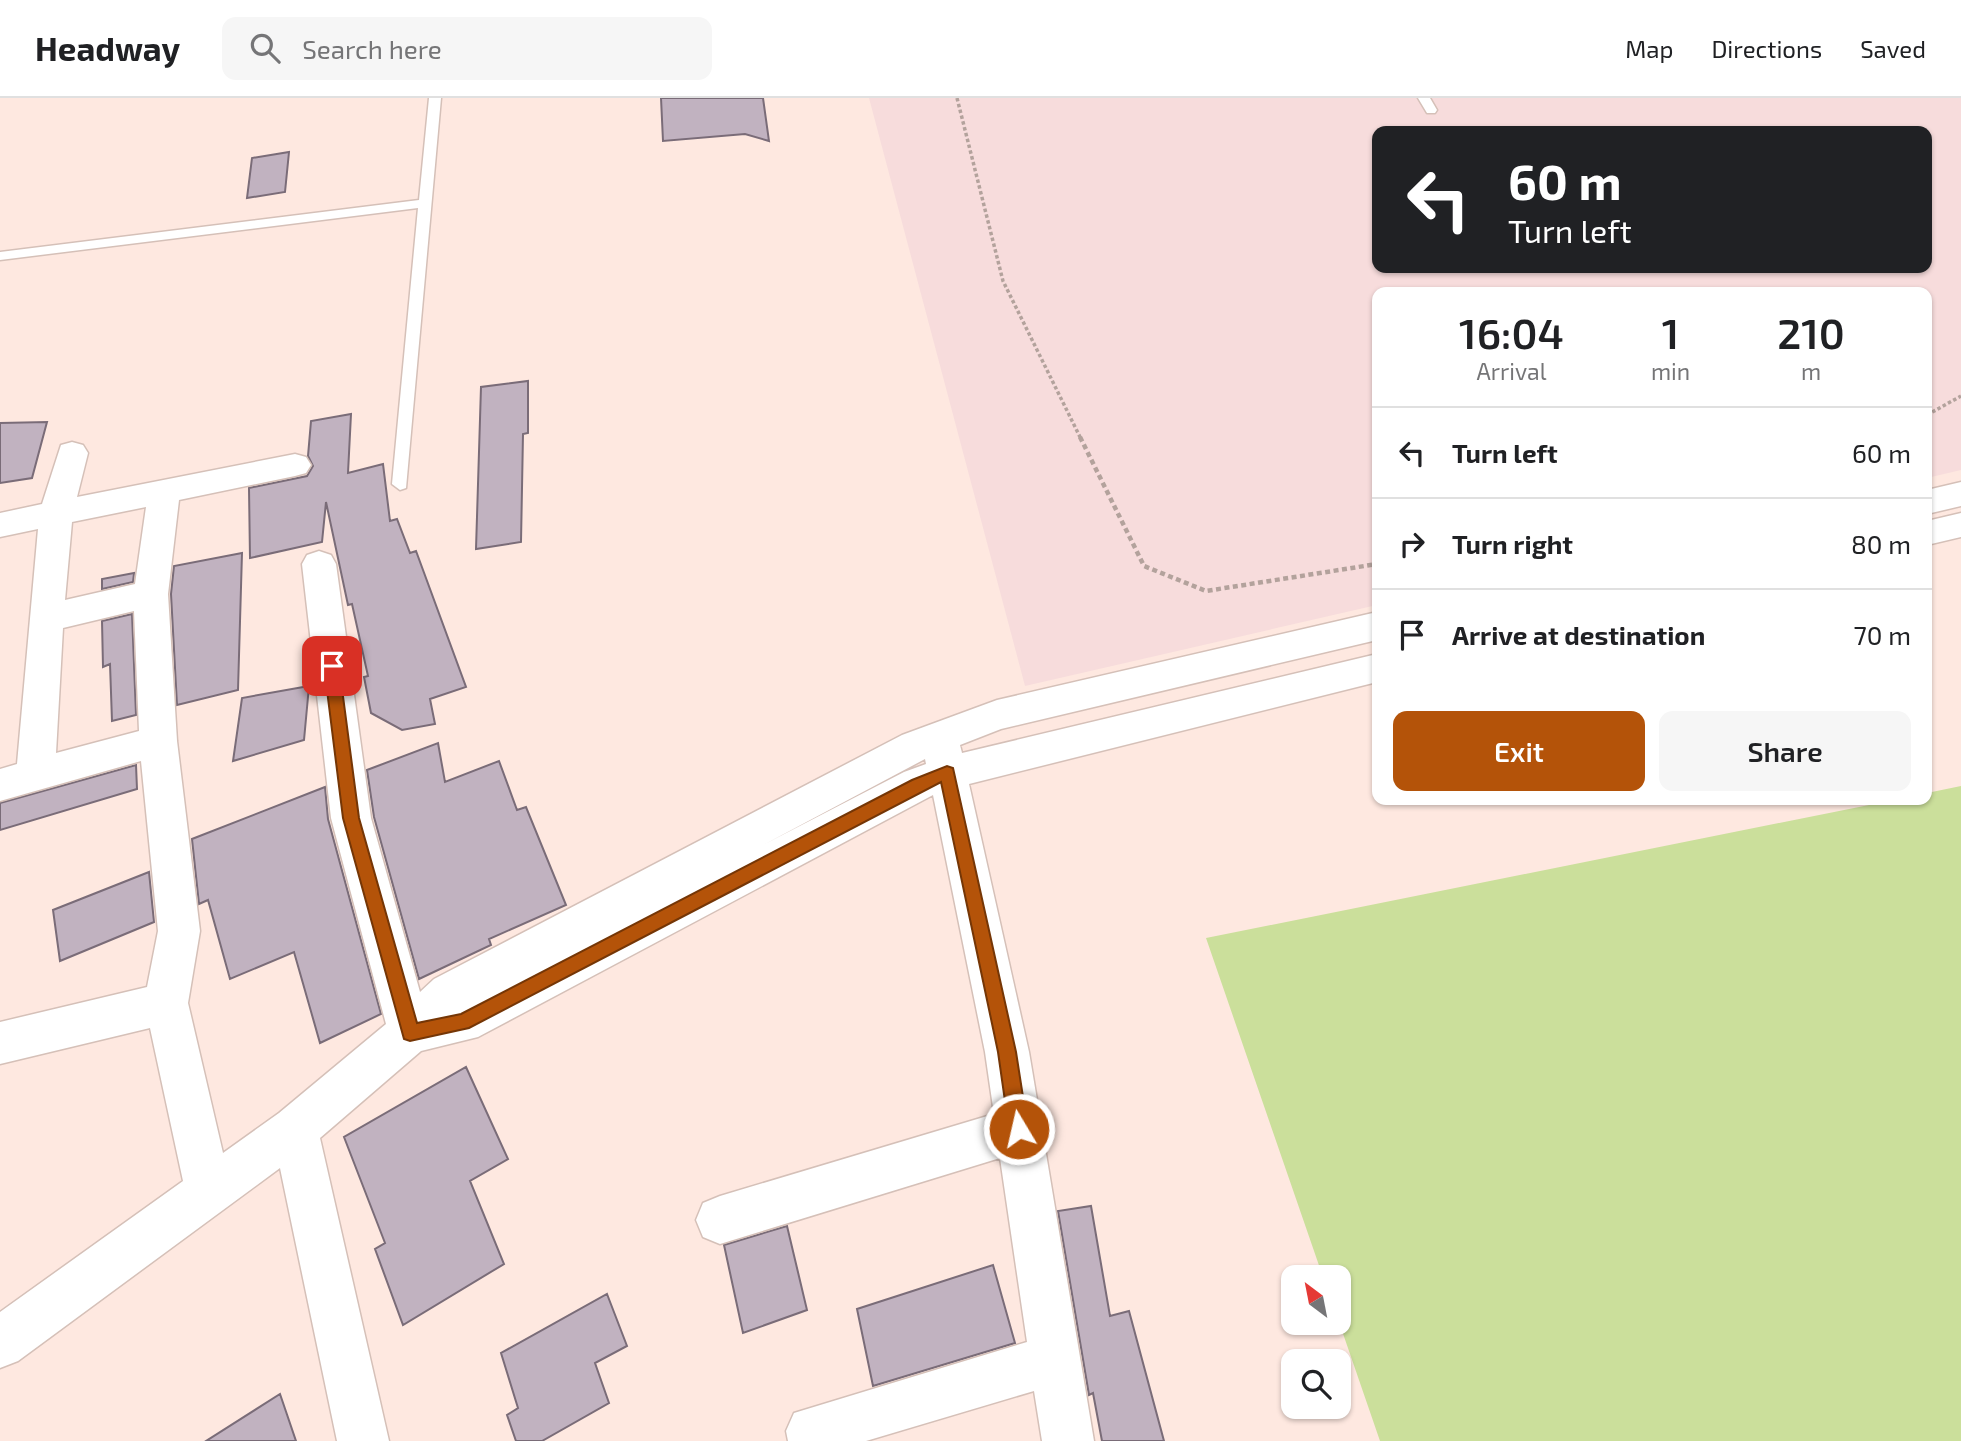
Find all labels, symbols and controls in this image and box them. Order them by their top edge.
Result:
search box [222,17,712,80]
text: Headway [35,28,180,68]
icon: search [246,29,284,67]
text: Search here [302,33,442,64]
text: Map [1625,34,1673,63]
text: Directions [1711,34,1822,63]
text: Saved [1860,34,1926,63]
text: 60 m [1508,151,1622,210]
icon: left [1393,154,1484,245]
text: Turn left [1508,211,1632,249]
text: 16:04 [1459,307,1564,357]
text: 1 [1662,307,1679,357]
text: 210 [1777,307,1845,357]
text: Arrival [1476,357,1546,385]
text: min [1651,357,1690,385]
text: m [1801,357,1821,385]
icon: left [1393,434,1431,472]
text: Turn left [1452,437,1558,468]
text: 60 m [1852,437,1911,468]
icon: right [1393,525,1431,563]
text: Turn right [1452,528,1573,559]
text: 80 m [1851,528,1911,559]
icon: arrive [1393,616,1431,654]
text: Arrive at destination [1452,619,1705,650]
text: 70 m [1853,619,1911,650]
pin [302,636,362,696]
icon: arrive [313,647,351,685]
button: Exit [1393,711,1645,791]
button: Share [1659,711,1911,791]
position arrow [982,1092,1056,1166]
north arrow [1281,1265,1351,1335]
map controls [1281,1265,1351,1419]
button: search [1281,1349,1351,1419]

